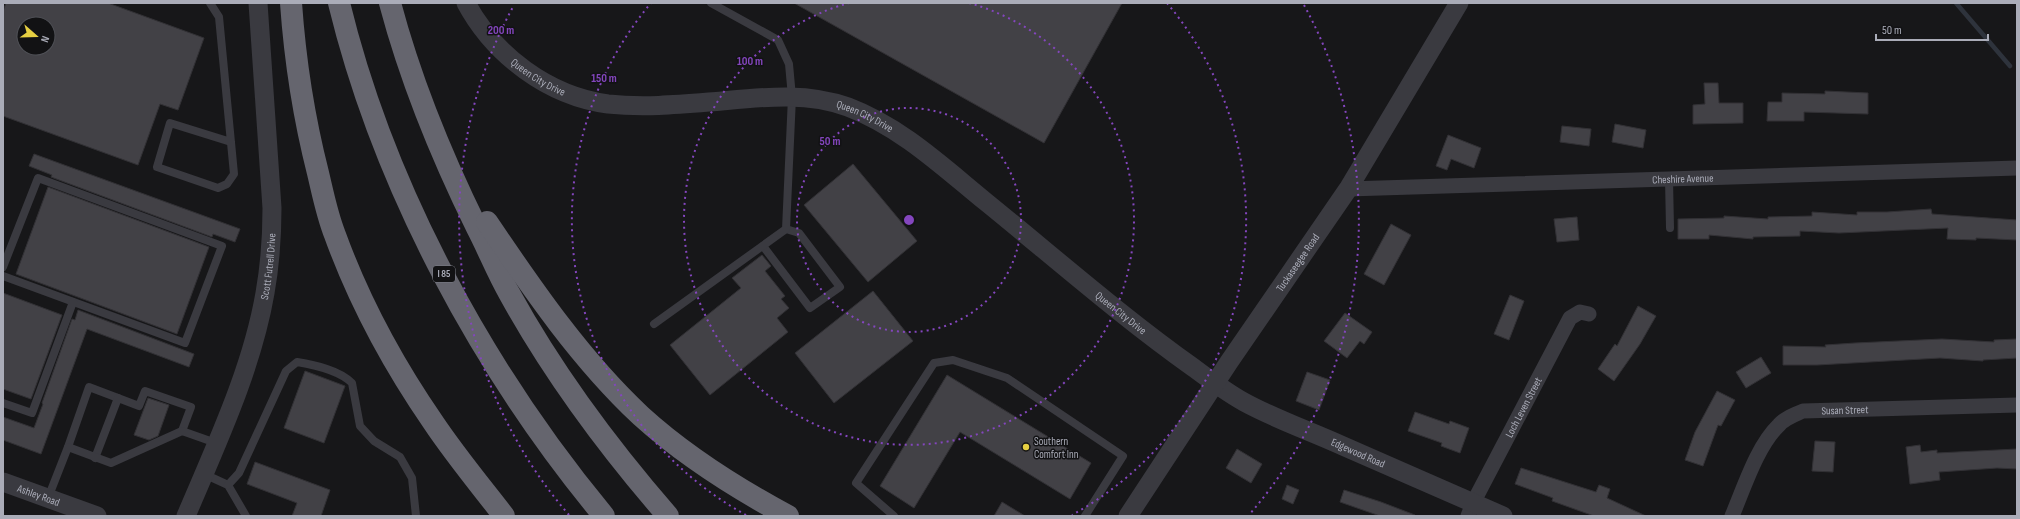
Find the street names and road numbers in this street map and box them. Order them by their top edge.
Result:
street label: Queen City Drive [509,55,567,98]
street label: Queen City Drive [835,97,896,135]
street label: Cheshire Avenue [1652,171,1714,186]
street label: Tuckaseegee Road [1273,231,1322,294]
street label: Scott Futrell Drive [257,233,278,301]
road number: I 85 [433,266,455,282]
street label: Queen City Drive [1093,289,1149,337]
street label: Loch Leven Street [1502,374,1545,440]
street label: Susan Street [1821,403,1869,417]
street label: Edgewood Road [1329,435,1388,470]
street label: Ashley Road [15,481,62,509]

